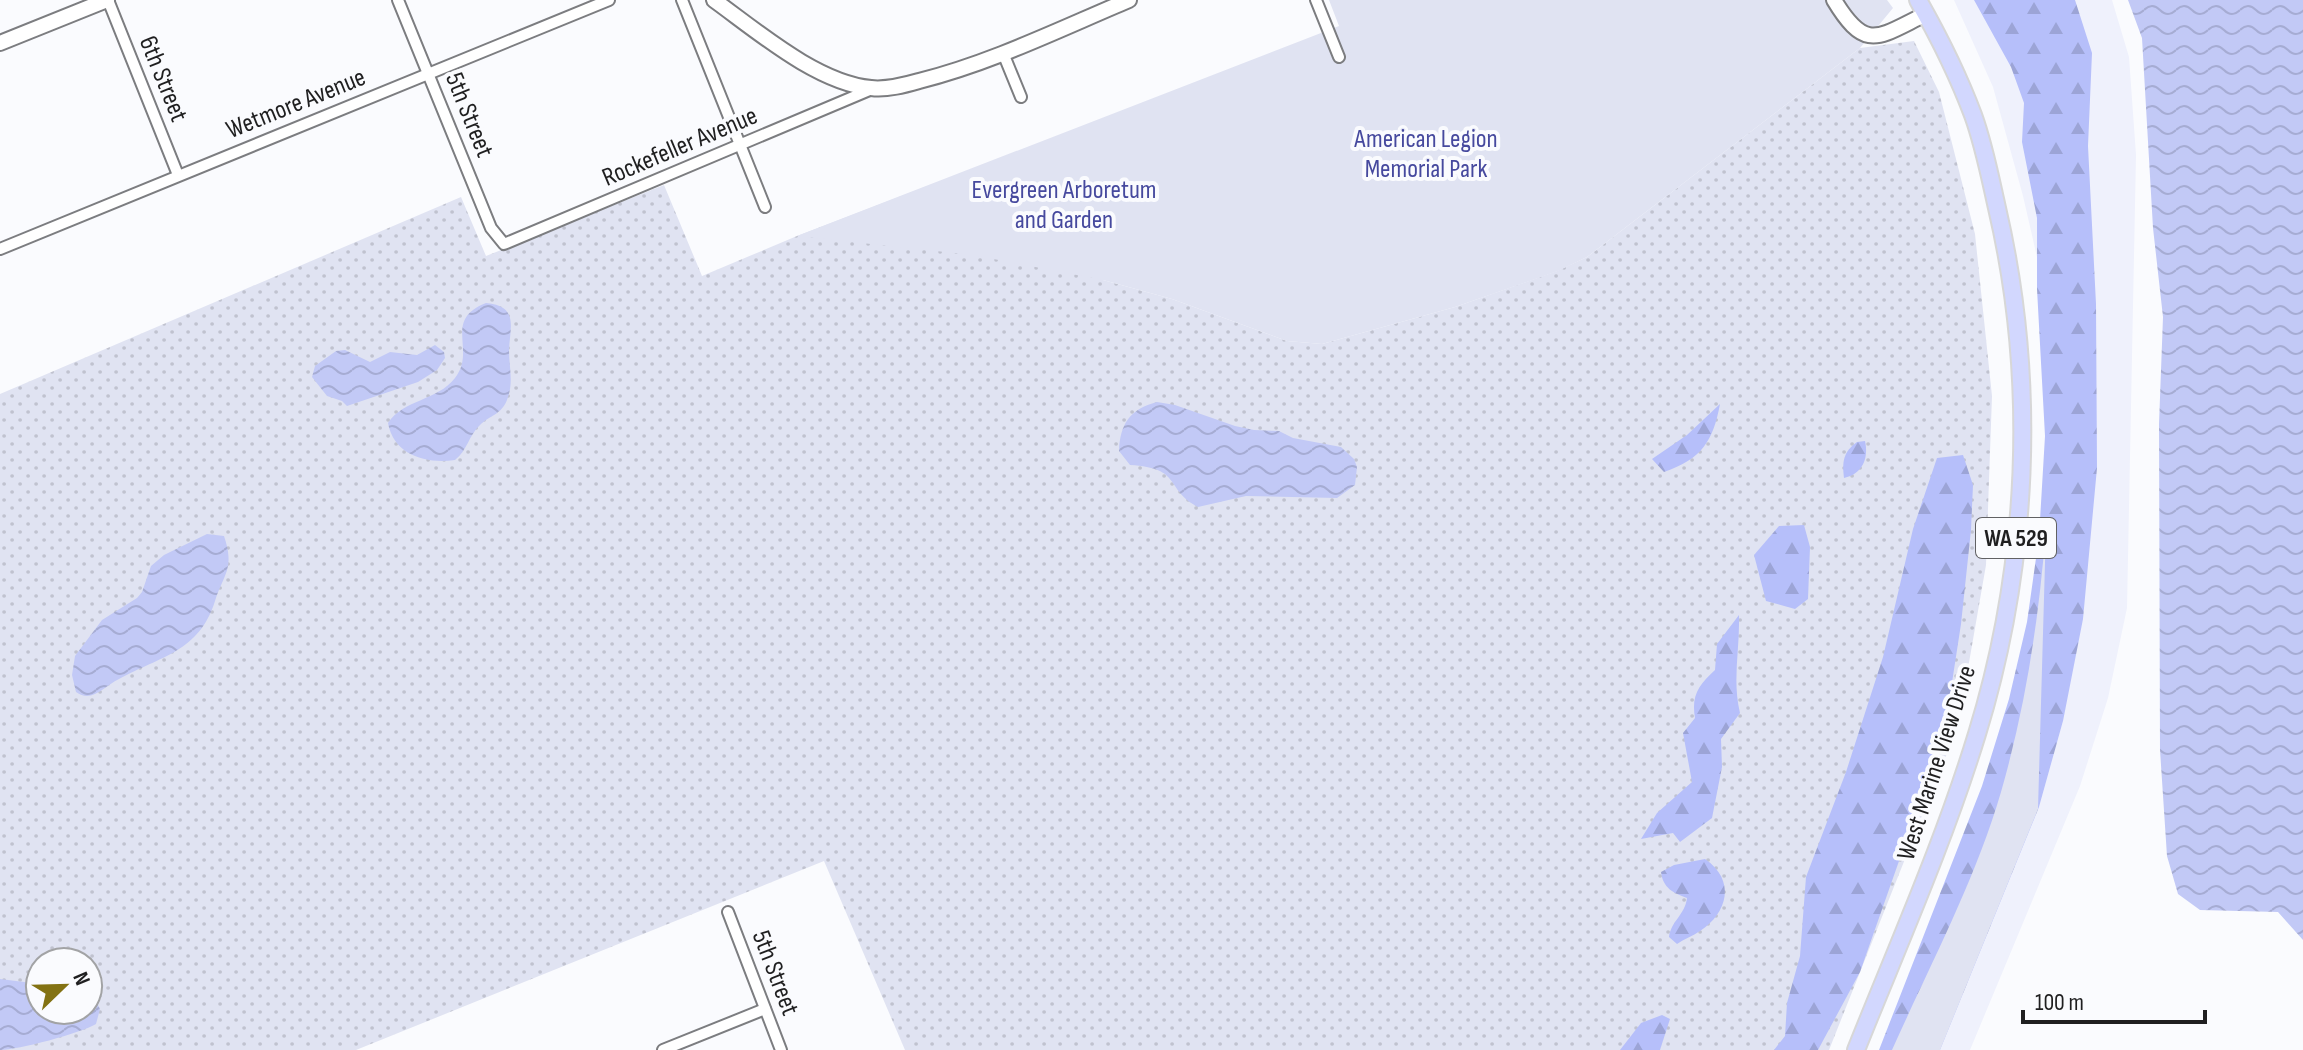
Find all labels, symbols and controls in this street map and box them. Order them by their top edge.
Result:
street label: 6th Street [132,32,194,126]
street label: Wetmore Avenue [222,62,370,146]
street label: 5th Street [438,68,500,162]
street label: Rockefeller Avenue [598,100,762,194]
park label: American Legion Memorial Park [1353,124,1498,185]
park label: Evergreen Arboretum and Garden [972,175,1156,236]
road number: WA 529 [1976,518,2056,558]
street label: West Marine View Drive [1891,662,1983,864]
street label: 5th Street [745,926,805,1020]
north arrow [24,946,104,1026]
text: N [66,968,96,989]
scale bar [2023,974,2205,1024]
text: 100 m [2035,988,2084,1017]

